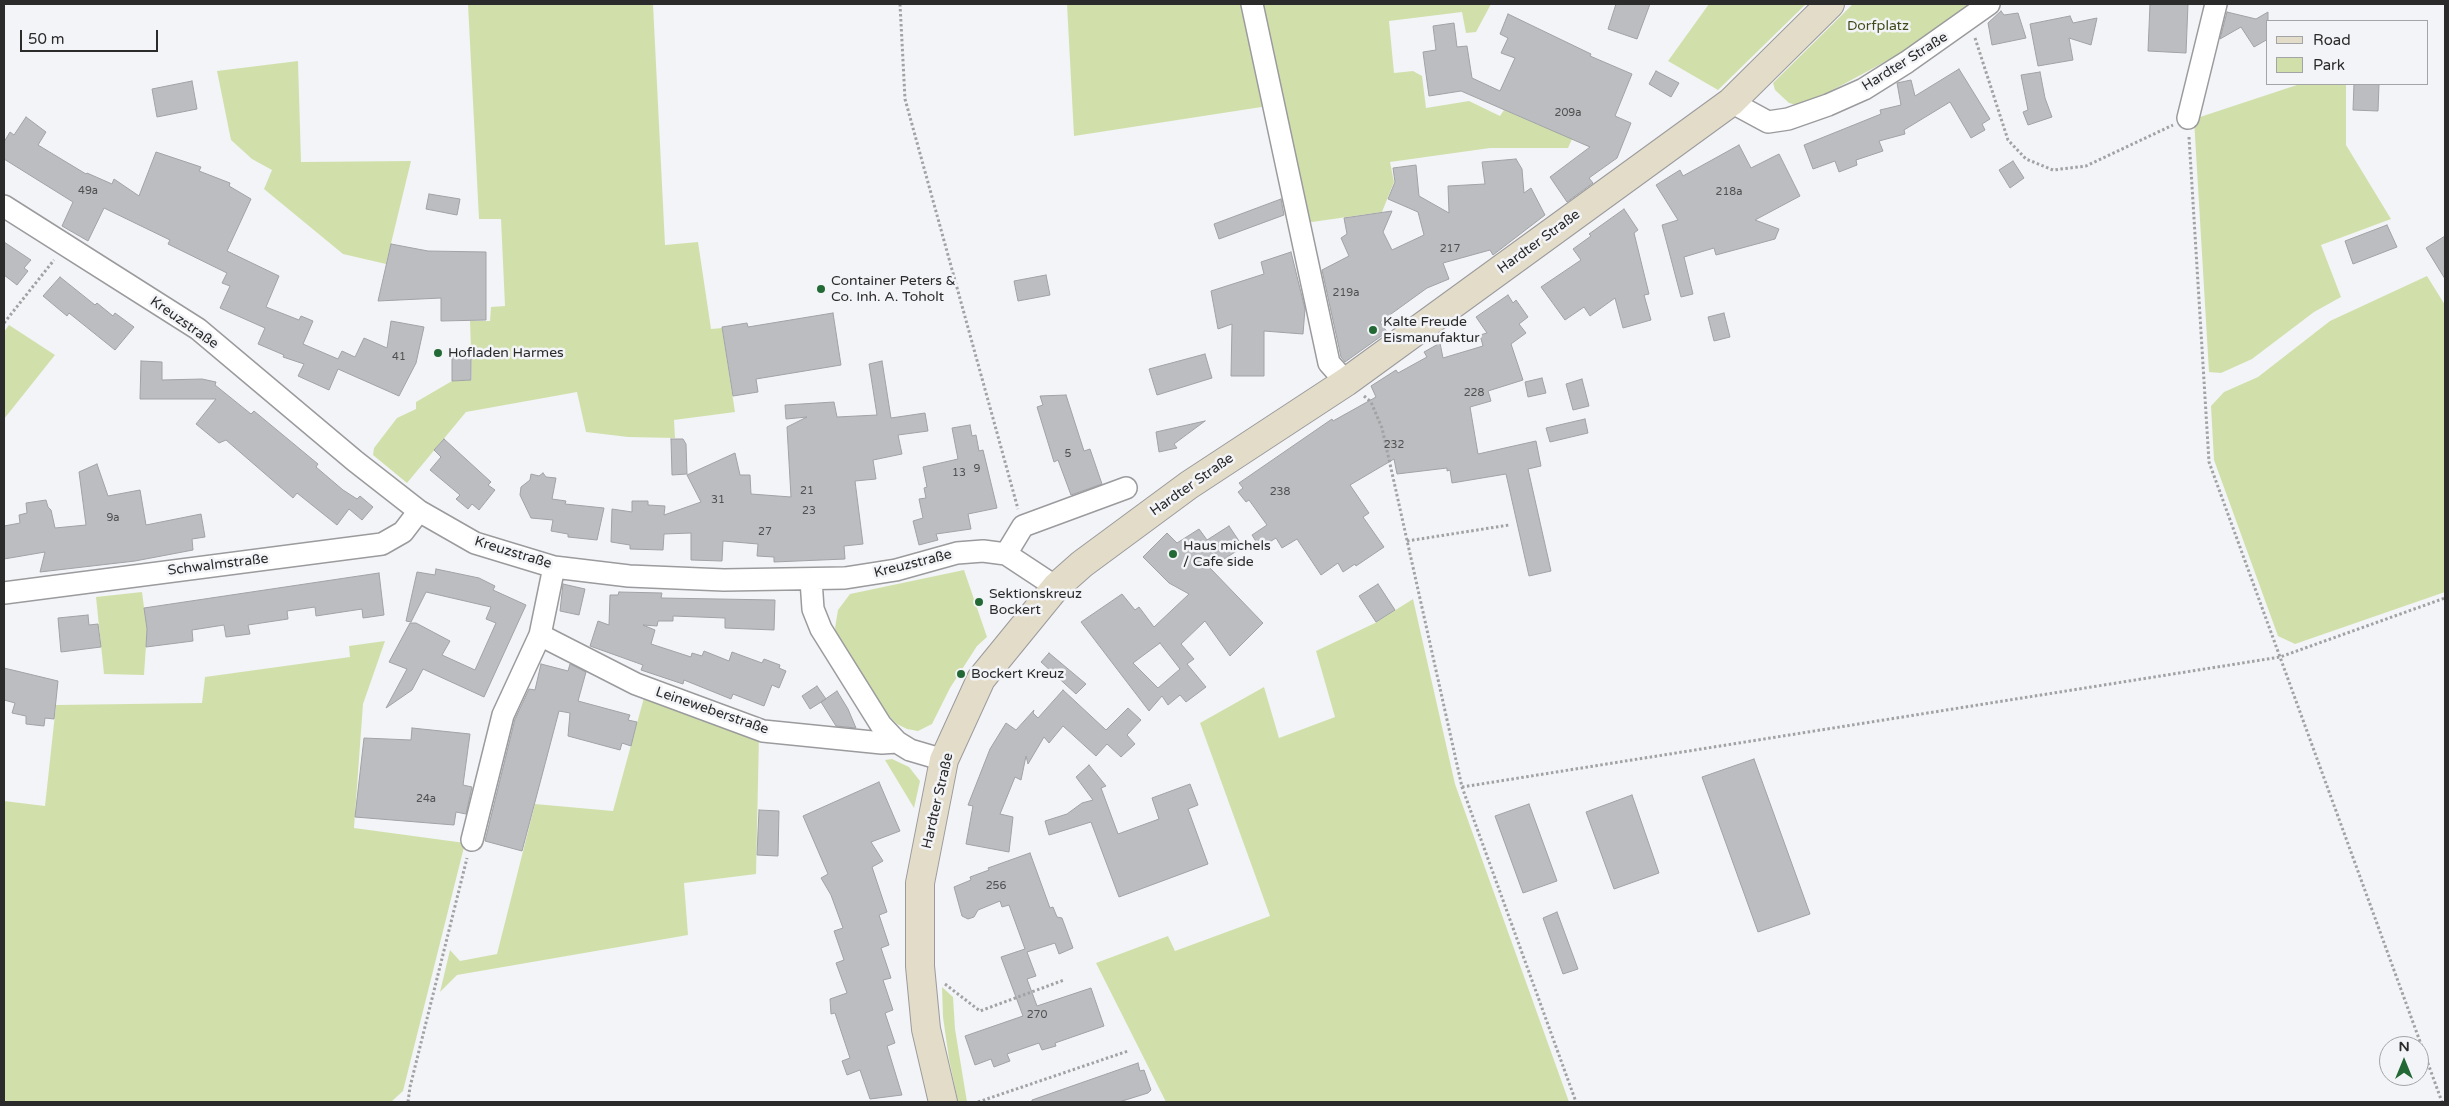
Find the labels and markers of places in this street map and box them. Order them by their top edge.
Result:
place label: Container Peters & Co. Inh. A. Toholt [831,273,956,306]
marker: Container Peters & Co. Inh. A. Toholt [815,283,827,295]
place label: Kalte Freude Eismanufaktur [1383,314,1480,347]
marker: Kalte Freude Eismanufaktur [1367,324,1379,336]
place label: Hofladen Harmes [448,345,564,361]
marker: Hofladen Harmes [432,347,444,359]
place label: Haus michels / Cafe side [1183,538,1271,570]
marker: Haus michels / Cafe side [1167,548,1179,560]
place label: Sektionskreuz Bockert [989,586,1082,618]
marker: Sektionskreuz Bockert [973,596,985,608]
place label: Bockert Kreuz [971,666,1064,682]
marker: Bockert Kreuz [955,668,967,680]

